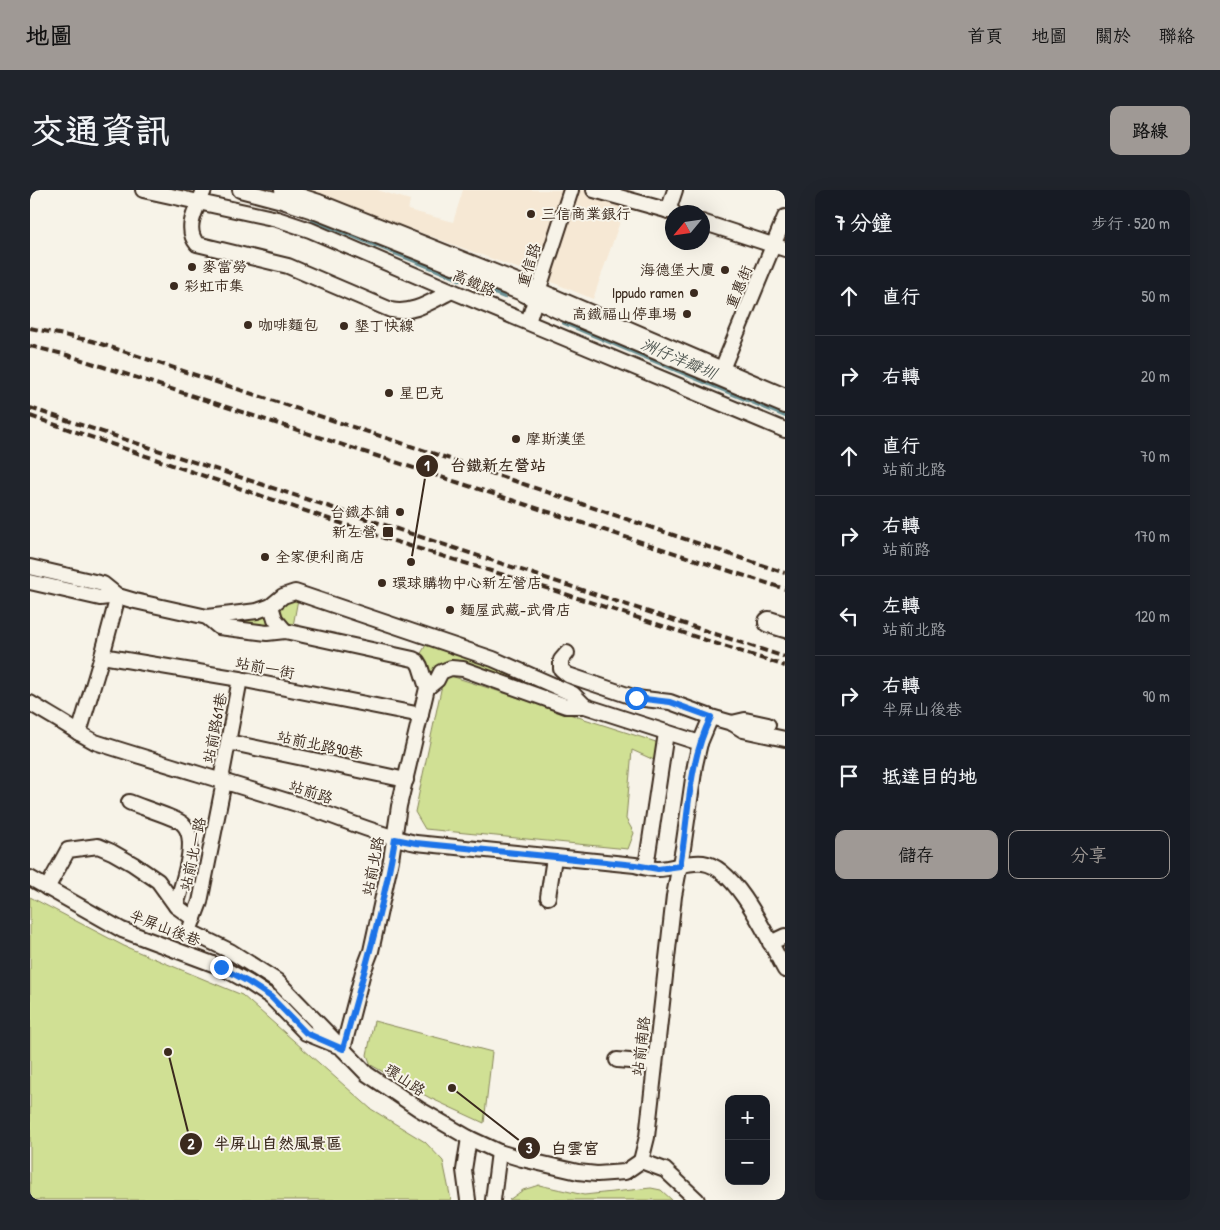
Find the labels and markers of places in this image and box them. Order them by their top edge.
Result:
place label: 三信商業銀行 [541,203,631,224]
marker: 三信商業銀行 [525,208,537,220]
place label: 麥當勞 [202,256,247,277]
place label: 海德堡大廈 [640,259,715,280]
marker: 麥當勞 [186,261,198,273]
marker: 海德堡大廈 [719,264,731,276]
place label: 彩虹市集 [184,275,244,296]
marker: 彩虹市集 [168,280,180,292]
place label: Ippudo ramen [612,282,684,303]
marker: Ippudo ramen [688,287,700,299]
place label: 高鐵福山停車場 [572,303,677,324]
marker: 高鐵福山停車場 [681,308,693,320]
place label: 咖啡麵包 [258,314,318,335]
place label: 墾丁快線 [354,315,414,336]
marker: 咖啡麵包 [242,319,254,331]
marker: 墾丁快線 [338,320,350,332]
place label: 星巴克 [399,382,444,403]
marker: 星巴克 [383,387,395,399]
place label: 摩斯漢堡 [526,428,586,449]
marker: 摩斯漢堡 [510,433,522,445]
callout: 台鐵新左營站 [415,450,556,481]
place label: 台鐵本舖 [330,501,390,522]
marker: 台鐵本舖 [394,506,406,518]
place label: 新左營 [332,521,377,542]
marker: 新左營 [381,525,395,539]
place label: 全家便利商店 [275,546,365,567]
marker: 全家便利商店 [259,551,271,563]
place label: 環球購物中心新左營店 [392,572,542,593]
marker: 環球購物中心新左營店 [376,577,388,589]
place label: 麵屋武藏-武骨店 [460,599,571,620]
marker: 麵屋武藏-武骨店 [444,604,456,616]
callout: 半屏山自然風景區 [179,1128,352,1159]
callout: 白雲宮 [516,1133,609,1164]

